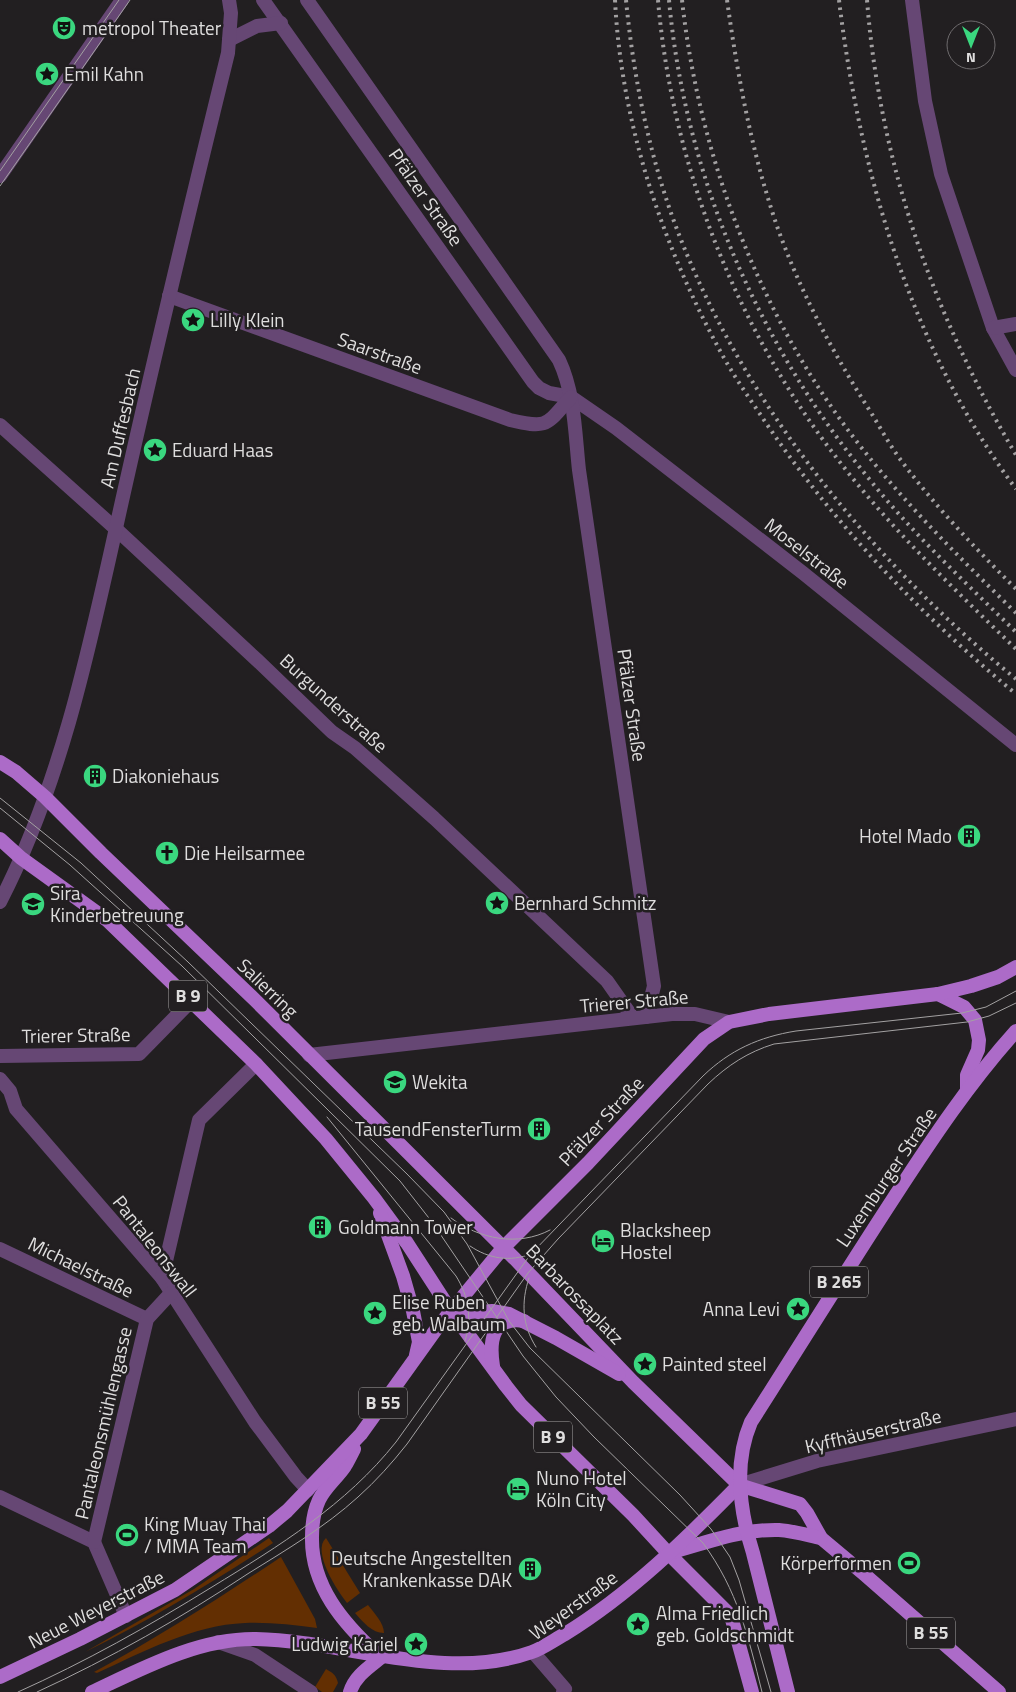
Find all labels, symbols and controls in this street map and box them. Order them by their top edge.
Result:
place label: metropol Theater [82,13,222,42]
theatre icon: metropol Theater [51,15,77,41]
north arrow [946,20,996,70]
text: N [966,48,976,69]
place label: Emil Kahn [64,59,144,88]
place icon: Emil Kahn [34,61,60,87]
street label: Pfälzer Straße [382,142,471,252]
place label: Lilly Klein [210,305,285,334]
place icon: Lilly Klein [180,307,206,333]
street label: Saarstraße [334,324,426,381]
street label: Am Duffesbach [92,365,147,491]
place label: Eduard Haas [172,435,273,464]
place icon: Eduard Haas [142,437,168,463]
street label: Moselstraße [759,510,856,595]
street label: Burgunderstraße [274,646,395,759]
street label: Pfälzer Straße [610,647,655,763]
place label: Diakoniehaus [112,761,220,790]
building icon: Diakoniehaus [82,763,108,789]
place label: Hotel Mado [859,821,952,850]
building icon: Hotel Mado [956,823,982,849]
place label: Die Heilsarmee [184,838,305,867]
church icon: Die Heilsarmee [154,840,180,866]
place label: Sira Kinderbetreuung [50,878,184,929]
place label: Bernhard Schmitz [514,888,657,917]
place icon: Bernhard Schmitz [484,890,510,916]
school or university icon: Sira Kinderbetreuung [20,891,46,917]
street label: Salierring [231,951,306,1024]
road number: B 9 [169,980,207,1011]
street label: Trierer Straße [578,981,689,1020]
street label: Trierer Straße [21,1019,131,1050]
place label: Wekita [412,1067,468,1096]
school or university icon: Wekita [382,1069,408,1095]
street label: Pfälzer Straße [551,1069,650,1172]
street label: Luxemburger Straße [828,1101,943,1252]
place label: TausendFensterTurm [355,1114,522,1143]
building icon: TausendFensterTurm [526,1116,552,1142]
street label: Pantaleonswall [106,1188,205,1303]
place label: Goldmann Tower [338,1212,473,1241]
building icon: Goldmann Tower [307,1214,333,1240]
place label: Blacksheep Hostel [620,1215,711,1266]
street label: Michaelstraße [24,1228,139,1305]
hotel icon: Blacksheep Hostel [590,1228,616,1254]
street label: Barbarossaplatz [520,1237,631,1351]
road number: B 265 [810,1266,868,1298]
place label: Elise Ruben geb. Walbaum [392,1287,506,1338]
place label: Anna Levi [703,1294,780,1323]
place icon: Anna Levi [785,1296,811,1322]
place icon: Elise Ruben geb. Walbaum [362,1300,388,1326]
street label: Pantaleonsmühlengasse [66,1324,139,1522]
place label: Painted steel [662,1349,767,1378]
place icon: Painted steel [632,1351,658,1377]
road number: B 55 [359,1388,407,1419]
street label: Kyffhäuserstraße [802,1401,944,1460]
road number: B 9 [534,1421,572,1452]
place label: Nuno Hotel Köln City [536,1463,627,1514]
hotel icon: Nuno Hotel Köln City [505,1476,531,1502]
place label: King Muay Thai / MMA Team [144,1509,266,1560]
sports icon: King Muay Thai / MMA Team [114,1522,140,1548]
place label: Deutsche Angestellten Krankenkasse DAK [331,1543,512,1594]
place label: Körperformen [780,1548,892,1577]
sports icon: Körperformen [896,1550,922,1576]
building icon: Deutsche Angestellten Krankenkasse DAK [517,1556,543,1582]
street label: Neue Weyerstraße [23,1562,169,1655]
street label: Weyerstraße [522,1563,623,1647]
place label: Alma Friedlich geb. Goldschmidt [656,1598,794,1649]
place icon: Alma Friedlich geb. Goldschmidt [625,1611,651,1637]
road number: B 55 [907,1618,955,1649]
place label: Ludwig Kariel [291,1629,398,1658]
place icon: Ludwig Kariel [403,1631,429,1657]

